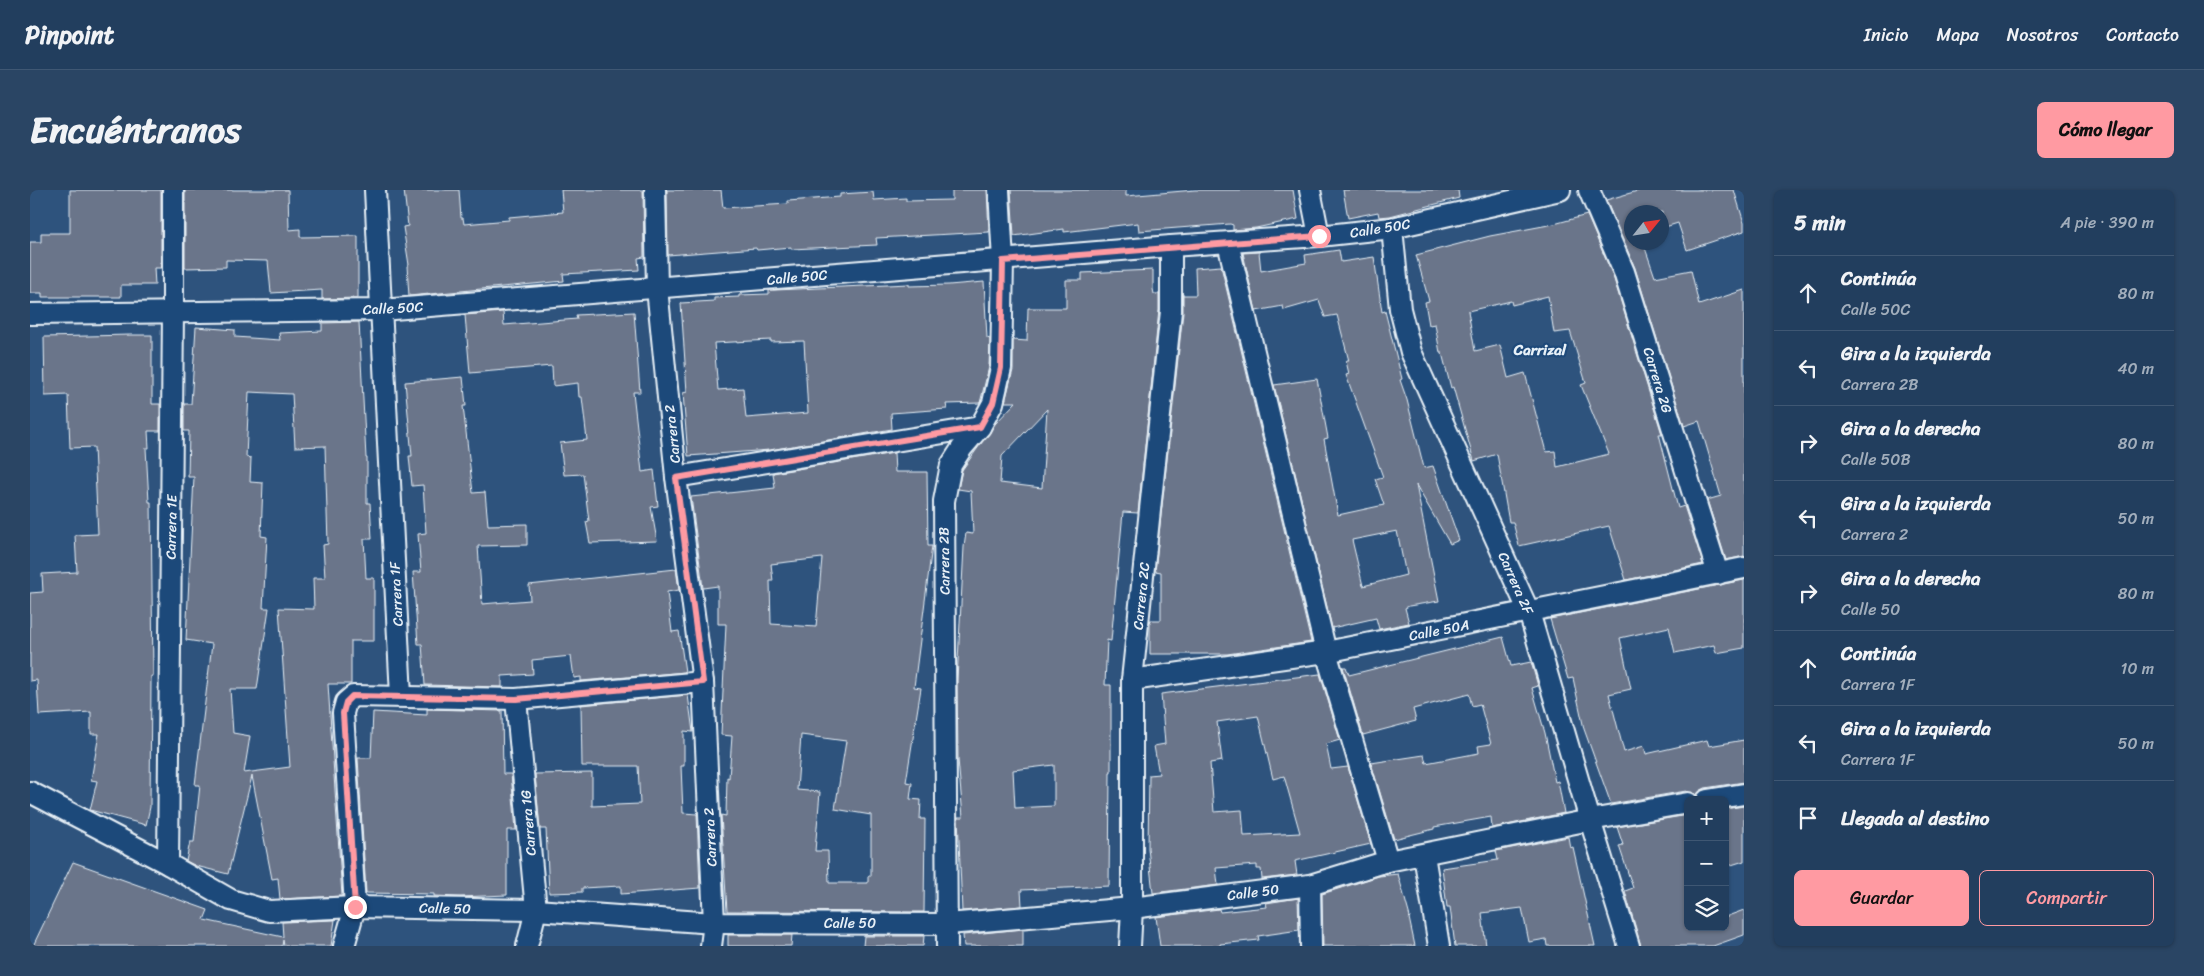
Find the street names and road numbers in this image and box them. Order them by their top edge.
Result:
street label: Calle 50C [1348,211,1412,246]
street label: Calle 50C [766,262,829,293]
street label: Calle 50C [362,294,424,323]
street label: Carrera 2G [1636,344,1679,416]
street label: Carrera 2 [657,403,688,465]
street label: Carrera 1E [158,493,185,560]
street label: Carrera 2B [931,527,958,595]
street label: Carrera 2F [1491,548,1541,620]
street label: Carrera 1F [382,560,411,627]
street label: Carrera 2C [1126,561,1157,631]
street label: Calle 50A [1407,612,1472,649]
street label: Carrera 1G [513,789,544,857]
street label: Carrera 2 [696,807,725,867]
street label: Calle 50 [1226,877,1281,908]
street label: Calle 50 [419,896,471,921]
street label: Calle 50 [824,911,876,936]

